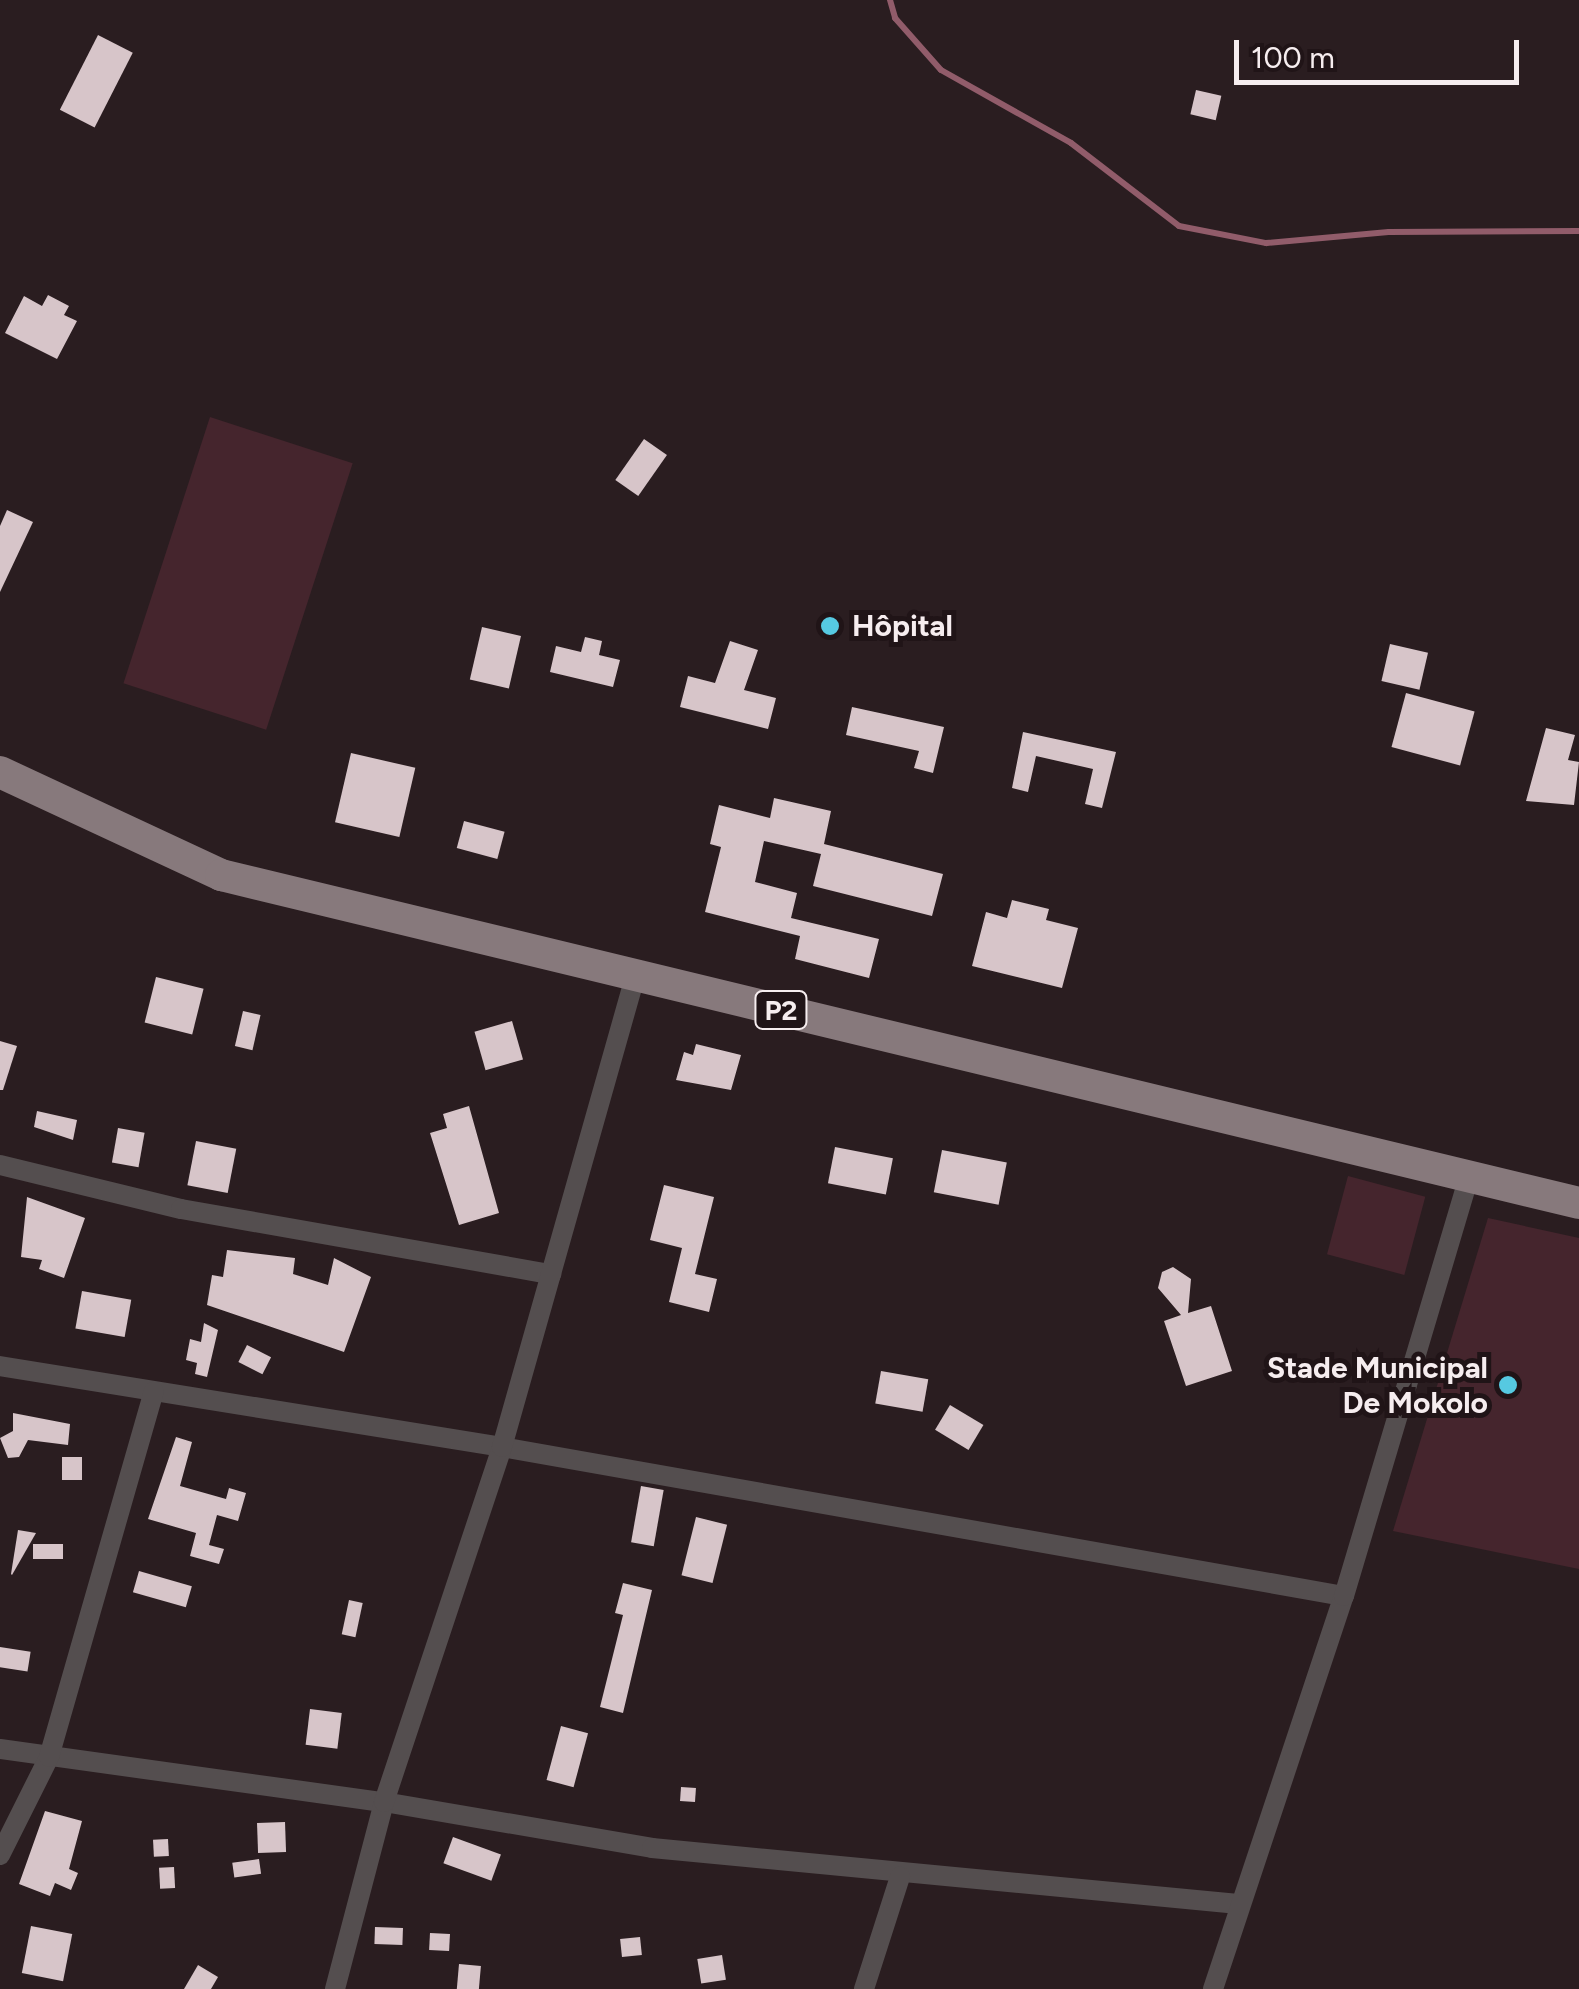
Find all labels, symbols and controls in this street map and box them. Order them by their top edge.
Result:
scale bar [1239,20,1524,82]
text: 100 m [1251,39,1335,76]
place label: Hôpital [852,608,953,644]
marker: Hôpital [817,613,843,639]
road number: P2 [754,987,808,1033]
place label: Stade Municipal De Mokolo [1267,1350,1488,1420]
marker: Stade Municipal De Mokolo [1497,1374,1519,1396]

